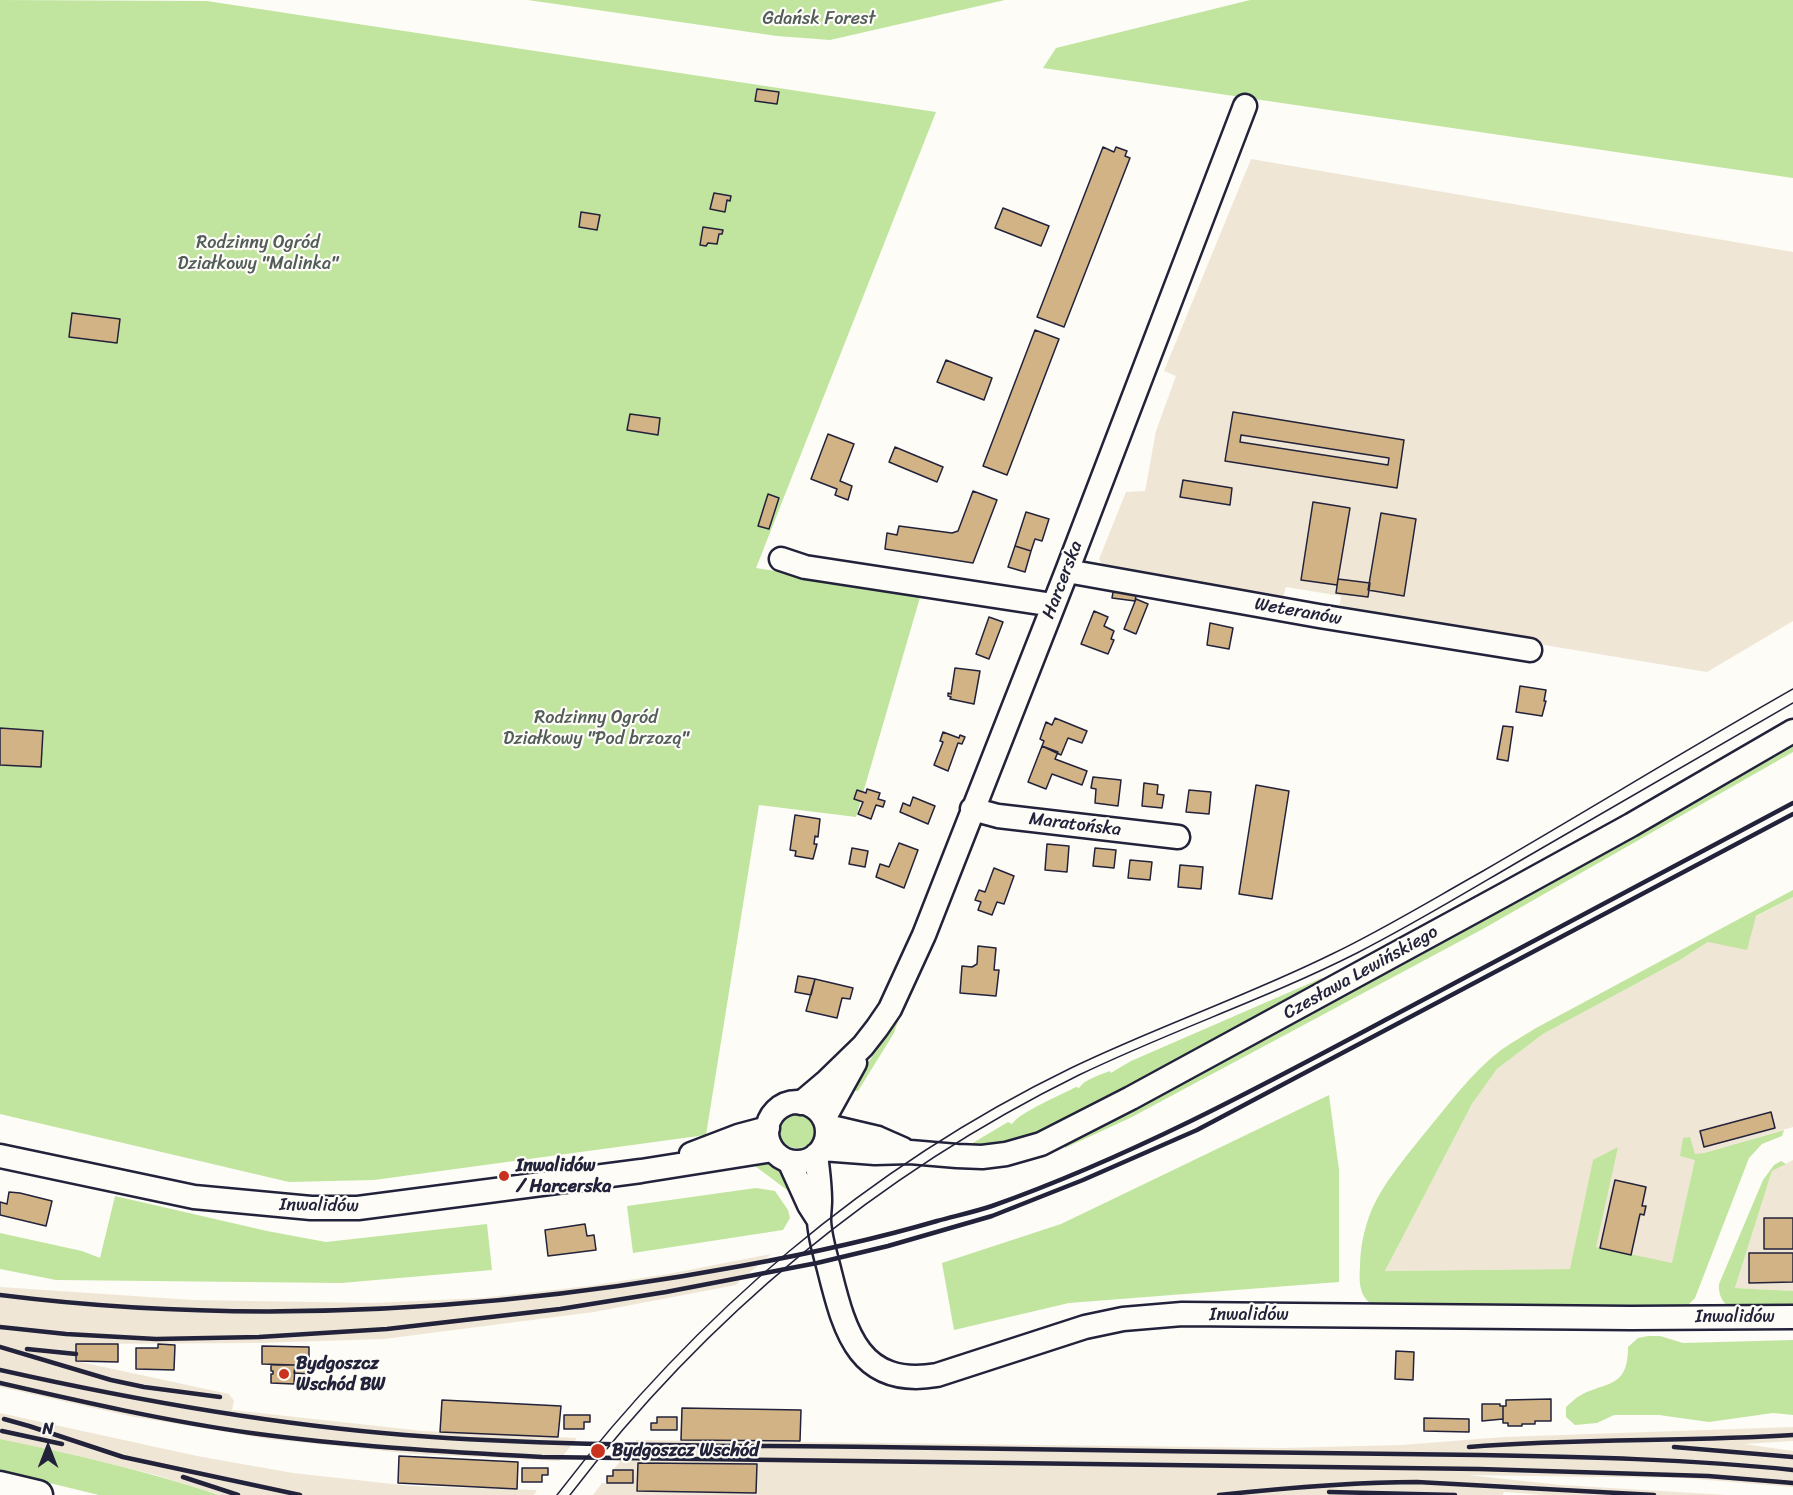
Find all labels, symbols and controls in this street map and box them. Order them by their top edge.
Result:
park label: Gdańsk Forest [762,8,876,30]
park label: Rodzinny Ogród Działkowy "Malinka" [177,232,339,274]
street label: Harcerska [1038,538,1088,622]
street label: Weteranów [1253,594,1343,630]
park label: Rodzinny Ogród Działkowy "Pod brzozą" [503,707,689,750]
street label: Maratońska [1028,809,1122,841]
street label: Czesława Lewińskiego [1280,922,1442,1024]
place label: Inwalidów / Harcerska [516,1155,611,1198]
marker: Inwalidów / Harcerska [497,1169,511,1183]
street label: Inwalidów [279,1195,359,1217]
street label: Inwalidów [1209,1304,1289,1326]
street label: Inwalidów [1695,1306,1775,1328]
place label: Bydgoszcz Wschód BW [296,1353,385,1396]
marker: Bydgoszcz Wschód BW [277,1367,291,1381]
text: N [42,1414,54,1443]
north arrow [18,1417,78,1477]
place label: Bydgoszcz Wschód [612,1440,759,1462]
marker: Bydgoszcz Wschód [589,1442,607,1460]

